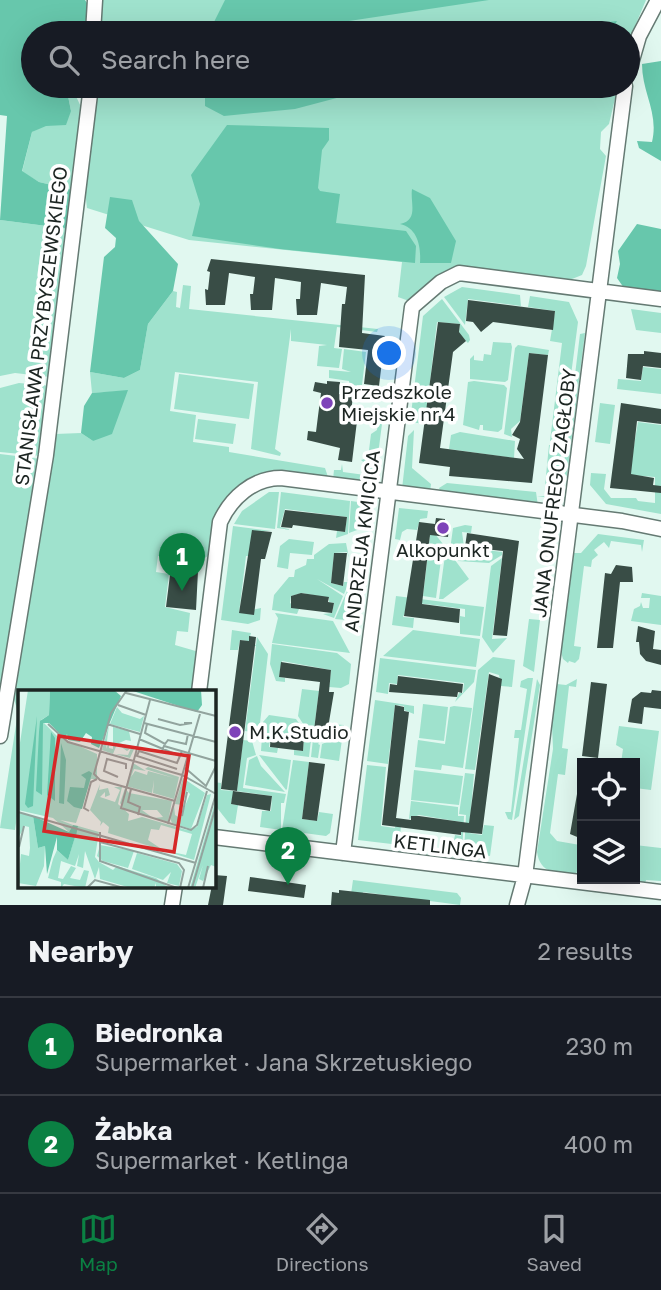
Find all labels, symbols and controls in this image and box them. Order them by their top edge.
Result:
search box [21,21,640,98]
icon: search [45,41,83,79]
text: Search here [101,44,250,75]
street label: STANISŁAWA PRZYBYSZEWSKIEGO [9,165,72,487]
your location [372,336,406,370]
street label: JANA ONUFREGO ZAGŁOBY [527,367,580,619]
place label: Przedszkole Miejskie nr 4 [341,380,456,425]
marker: Przedszkole Miejskie nr 4 [319,395,335,411]
street label: ANDRZEJA KMICICA [339,448,384,633]
marker: Alkopunkt [435,520,451,536]
pin: 1 [159,533,205,591]
place label: Alkopunkt [396,538,490,561]
inset map [18,690,215,888]
place label: M.K.Studio [249,720,349,743]
marker: M.K.Studio [227,724,243,740]
map controls [577,758,640,884]
button: locate [577,758,640,821]
button: layers [577,821,640,884]
pin: 2 [265,827,311,885]
street label: KETLINGA [392,828,488,863]
text: Nearby [28,933,133,969]
text: 2 results [537,937,633,965]
text: Biedronka [95,1017,223,1048]
text: 1 [45,1032,57,1060]
text: 230 m [566,1032,633,1060]
text: Supermarket · Jana Skrzetuskiego [95,1048,472,1076]
text: Żabka [95,1115,172,1146]
text: 2 [44,1130,58,1158]
text: 400 m [564,1130,633,1158]
text: Supermarket · Ketlinga [95,1146,349,1174]
tab: Map [79,1210,118,1275]
tab: Directions [276,1210,369,1275]
tab: Saved [527,1210,582,1275]

